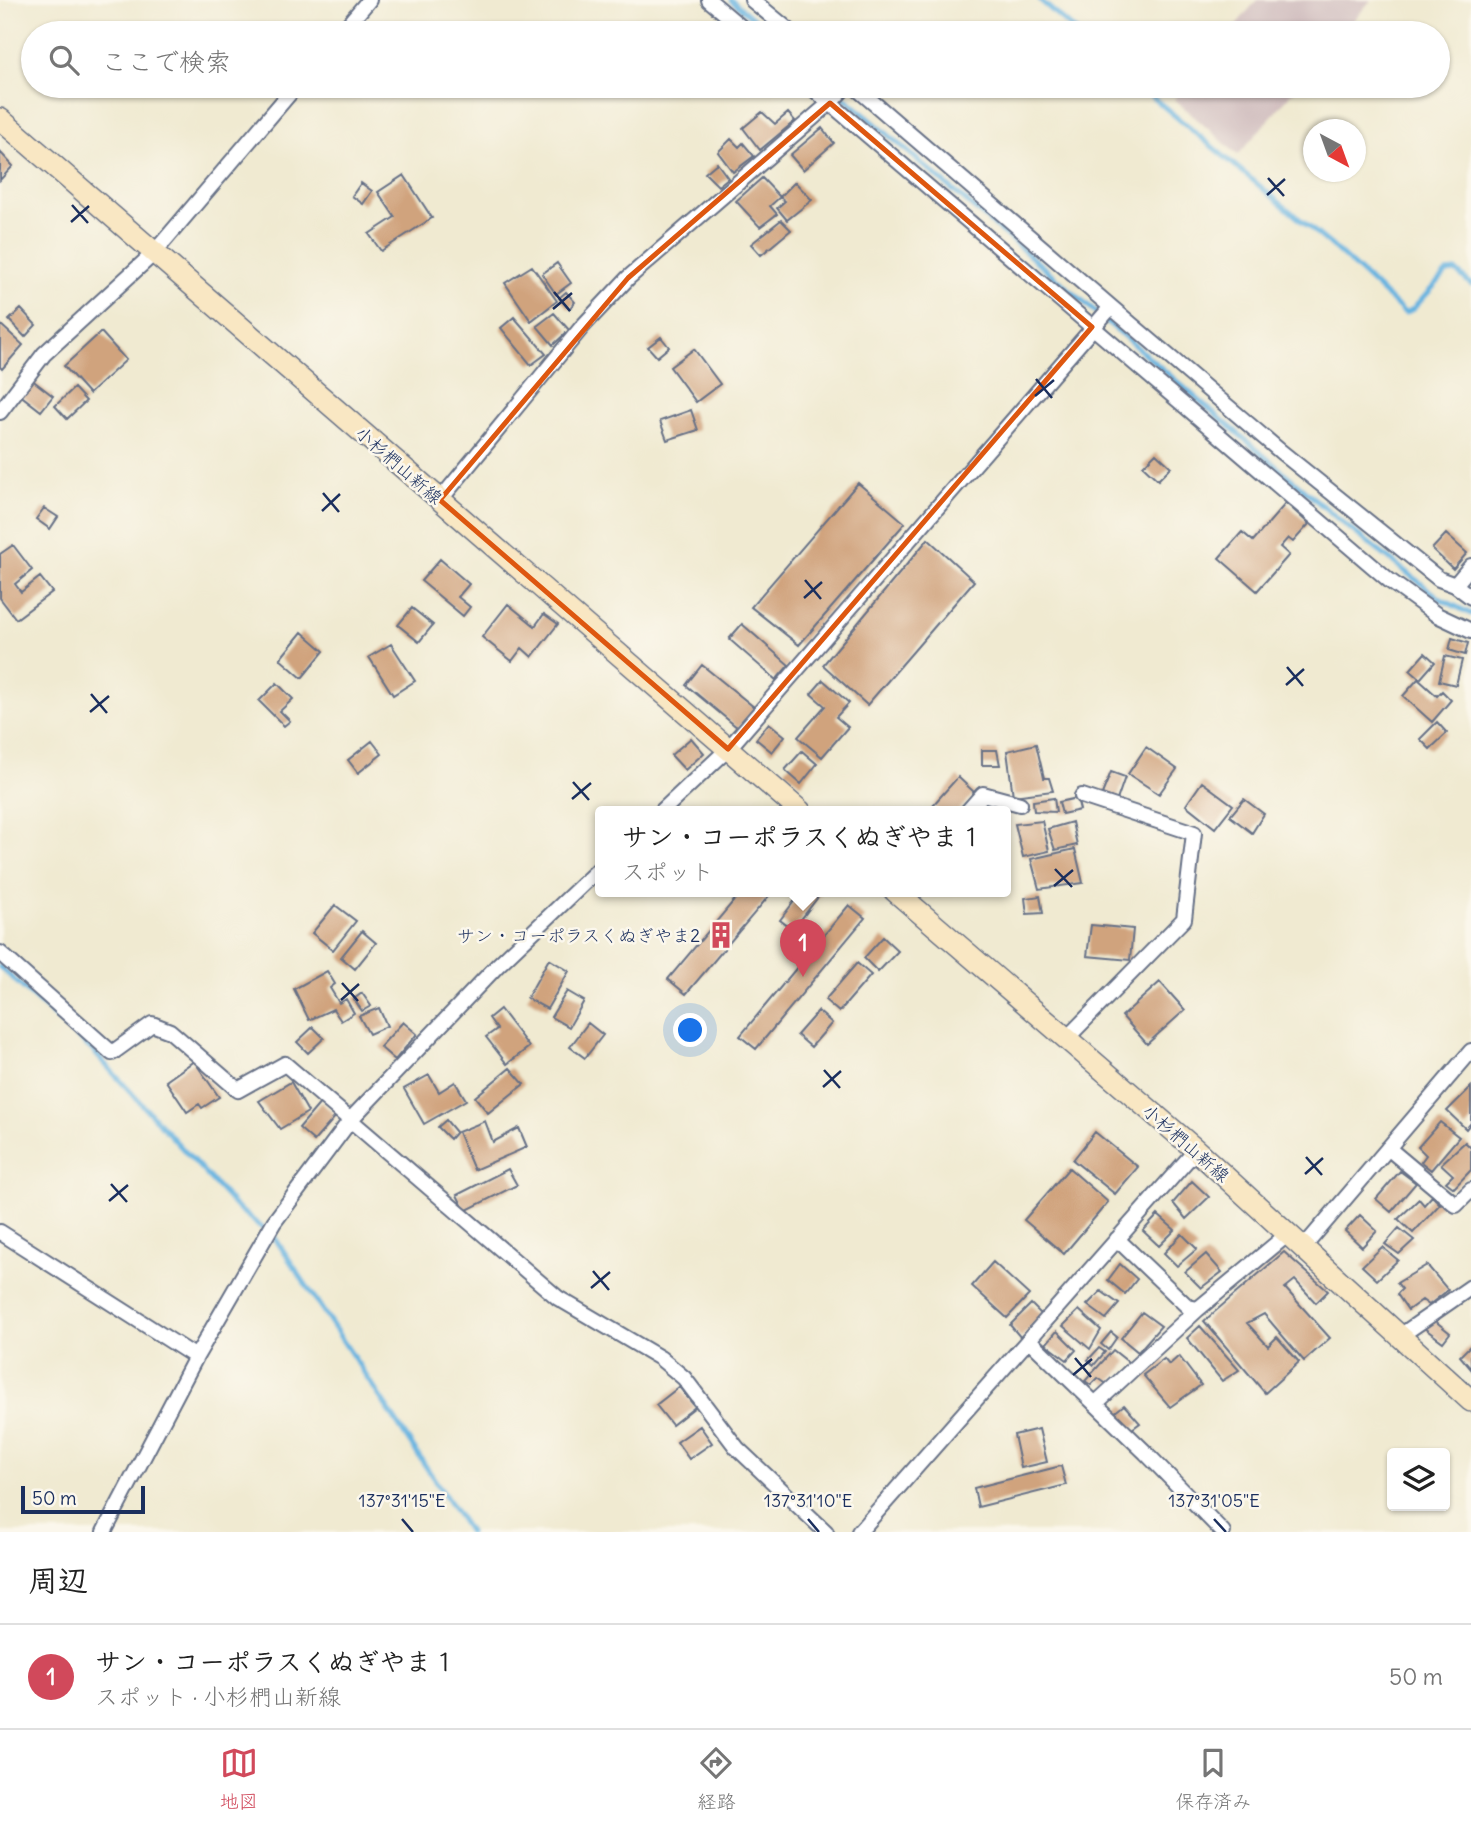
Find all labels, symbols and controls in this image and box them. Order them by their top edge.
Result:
search box [21,21,1450,98]
icon: search [45,41,83,79]
text: ここで検索 [101,45,231,78]
north arrow [1303,119,1366,182]
street label: 小杉椚山新線 [351,421,447,509]
popup [595,806,1011,897]
text: サン・コーポラスくぬぎやま１ [622,820,984,853]
text: スポット [622,857,714,886]
pin: 1 [780,919,826,977]
building icon: サン・コーポラスくぬぎやま2 [706,920,736,950]
place label: サン・コーポラスくぬぎやま2 [457,924,700,947]
your location [673,1013,707,1047]
street label: 小杉椚山新線 [1138,1099,1234,1187]
map controls [1387,1448,1450,1511]
button: layers [1387,1448,1450,1511]
scale bar [21,1483,145,1515]
text: 50 m [32,1486,77,1510]
text: 137°31'15"E [358,1489,446,1512]
text: 137°31'10"E [764,1489,852,1512]
text: 137°31'05"E [1168,1489,1260,1512]
text: 周辺 [28,1561,88,1599]
text: サン・コーポラスくぬぎやま１ [95,1645,457,1678]
text: 1 [46,1662,56,1691]
text: 50 m [1389,1662,1443,1691]
text: スポット · 小杉椚山新線 [95,1682,341,1711]
tab: 地図 [220,1744,258,1813]
tab: 経路 [697,1744,735,1813]
tab: 保存済み [1175,1744,1251,1813]

